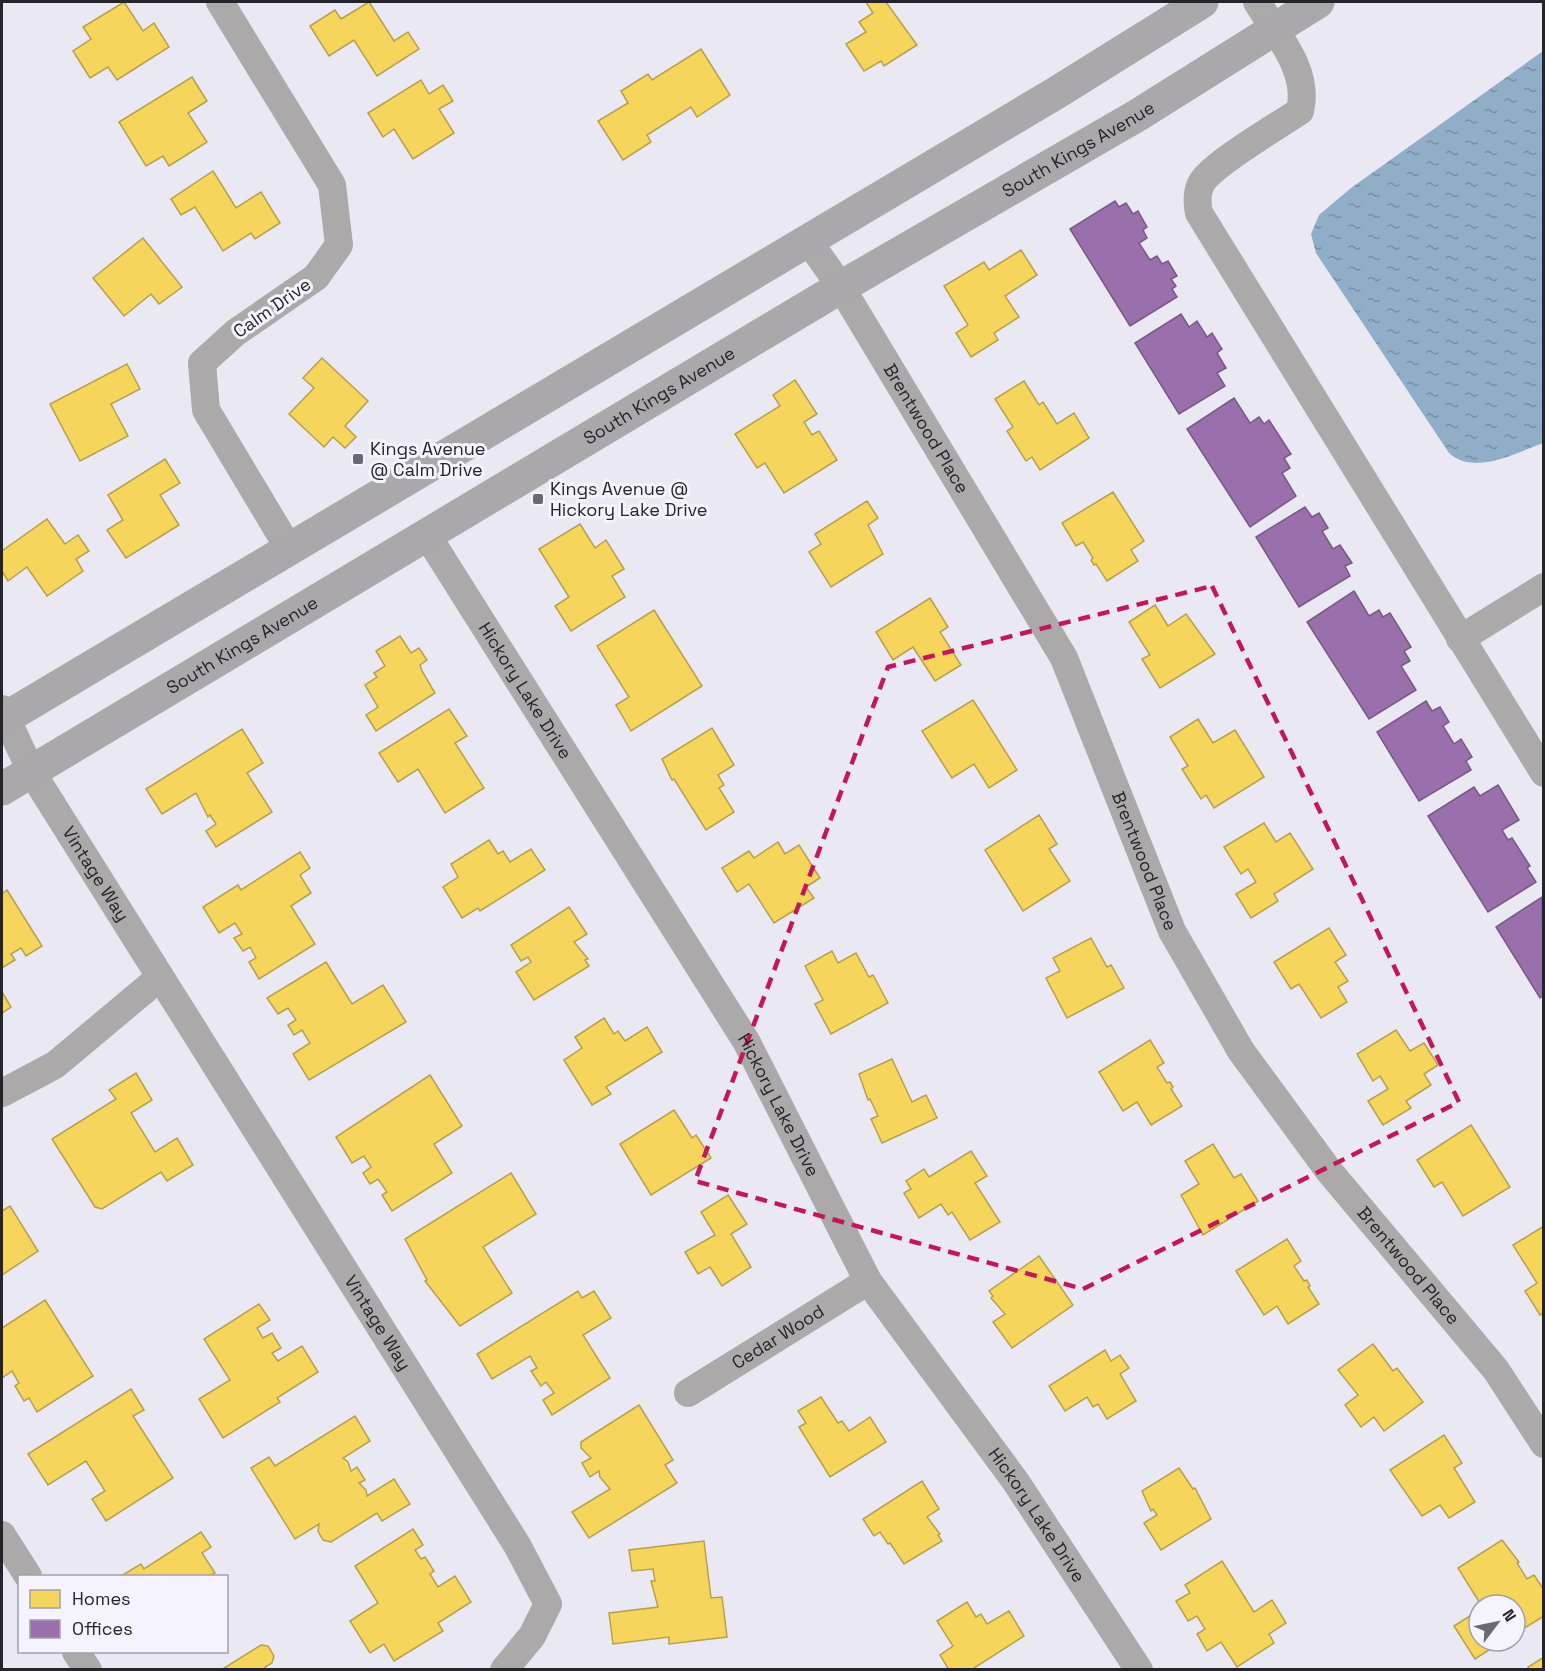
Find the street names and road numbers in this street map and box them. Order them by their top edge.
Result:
street label: South Kings Avenue [998,96,1159,202]
street label: Calm Drive [228,272,315,343]
street label: South Kings Avenue [579,341,739,449]
street label: Brentwood Place [879,359,974,498]
street label: South Kings Avenue [162,591,322,699]
street label: Hickory Lake Drive [474,618,577,763]
street label: Brentwood Place [1107,788,1183,934]
street label: Vintage Way [58,822,135,926]
street label: Hickory Lake Drive [733,1029,825,1180]
street label: Brentwood Place [1353,1201,1465,1329]
street label: Vintage Way [339,1271,416,1374]
street label: Cedar Wood [727,1299,828,1374]
street label: Hickory Lake Drive [984,1443,1091,1587]

